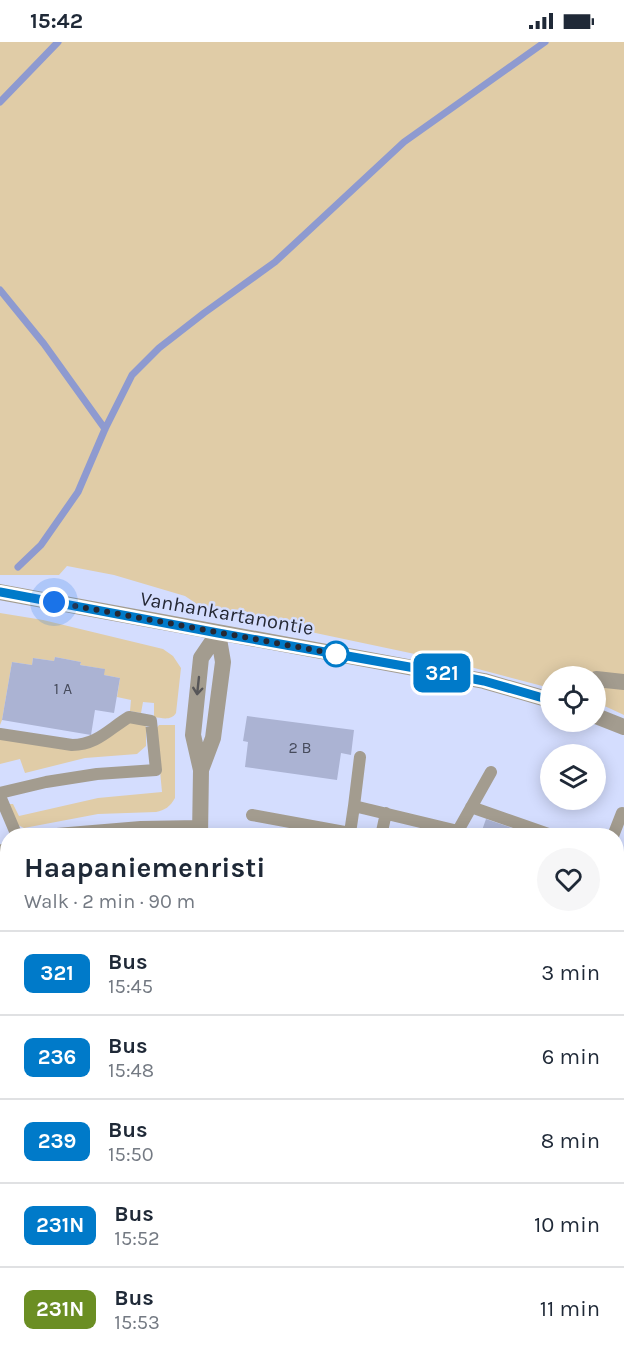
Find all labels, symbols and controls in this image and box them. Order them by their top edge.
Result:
text: 15:42 [30,8,83,34]
your location [39,587,69,617]
street label: Vanhankartanontie [138,587,315,640]
unlabelled marker [323,641,349,667]
line badge: 321 [408,654,476,692]
text: 321 [425,661,459,685]
map controls [540,666,606,810]
button: locate [540,666,606,732]
one-way arrow [192,676,203,696]
house number: 1 A [54,679,72,698]
house number: 2 B [288,738,312,757]
button: layers [540,744,606,810]
button: heart [537,848,600,911]
text: Haapaniemenristi [24,851,265,884]
text: Walk · 2 min · 90 m [24,890,195,913]
text: Bus [108,949,148,975]
text: 3 min [541,960,600,986]
text: 321 [40,961,74,985]
text: 15:45 [108,975,153,998]
text: Bus [108,1033,148,1059]
text: 6 min [542,1044,600,1070]
text: 236 [38,1045,76,1069]
text: 15:48 [108,1059,154,1082]
text: Bus [108,1117,148,1143]
text: 8 min [541,1128,600,1154]
text: 239 [38,1129,76,1153]
text: 15:50 [108,1143,154,1166]
text: Bus [114,1201,154,1227]
text: 10 min [534,1212,600,1238]
text: 231N [36,1213,84,1237]
text: 15:52 [114,1227,160,1250]
text: Bus [114,1285,154,1311]
text: 11 min [540,1296,600,1322]
text: 231N [36,1297,84,1321]
text: 15:53 [114,1311,160,1334]

